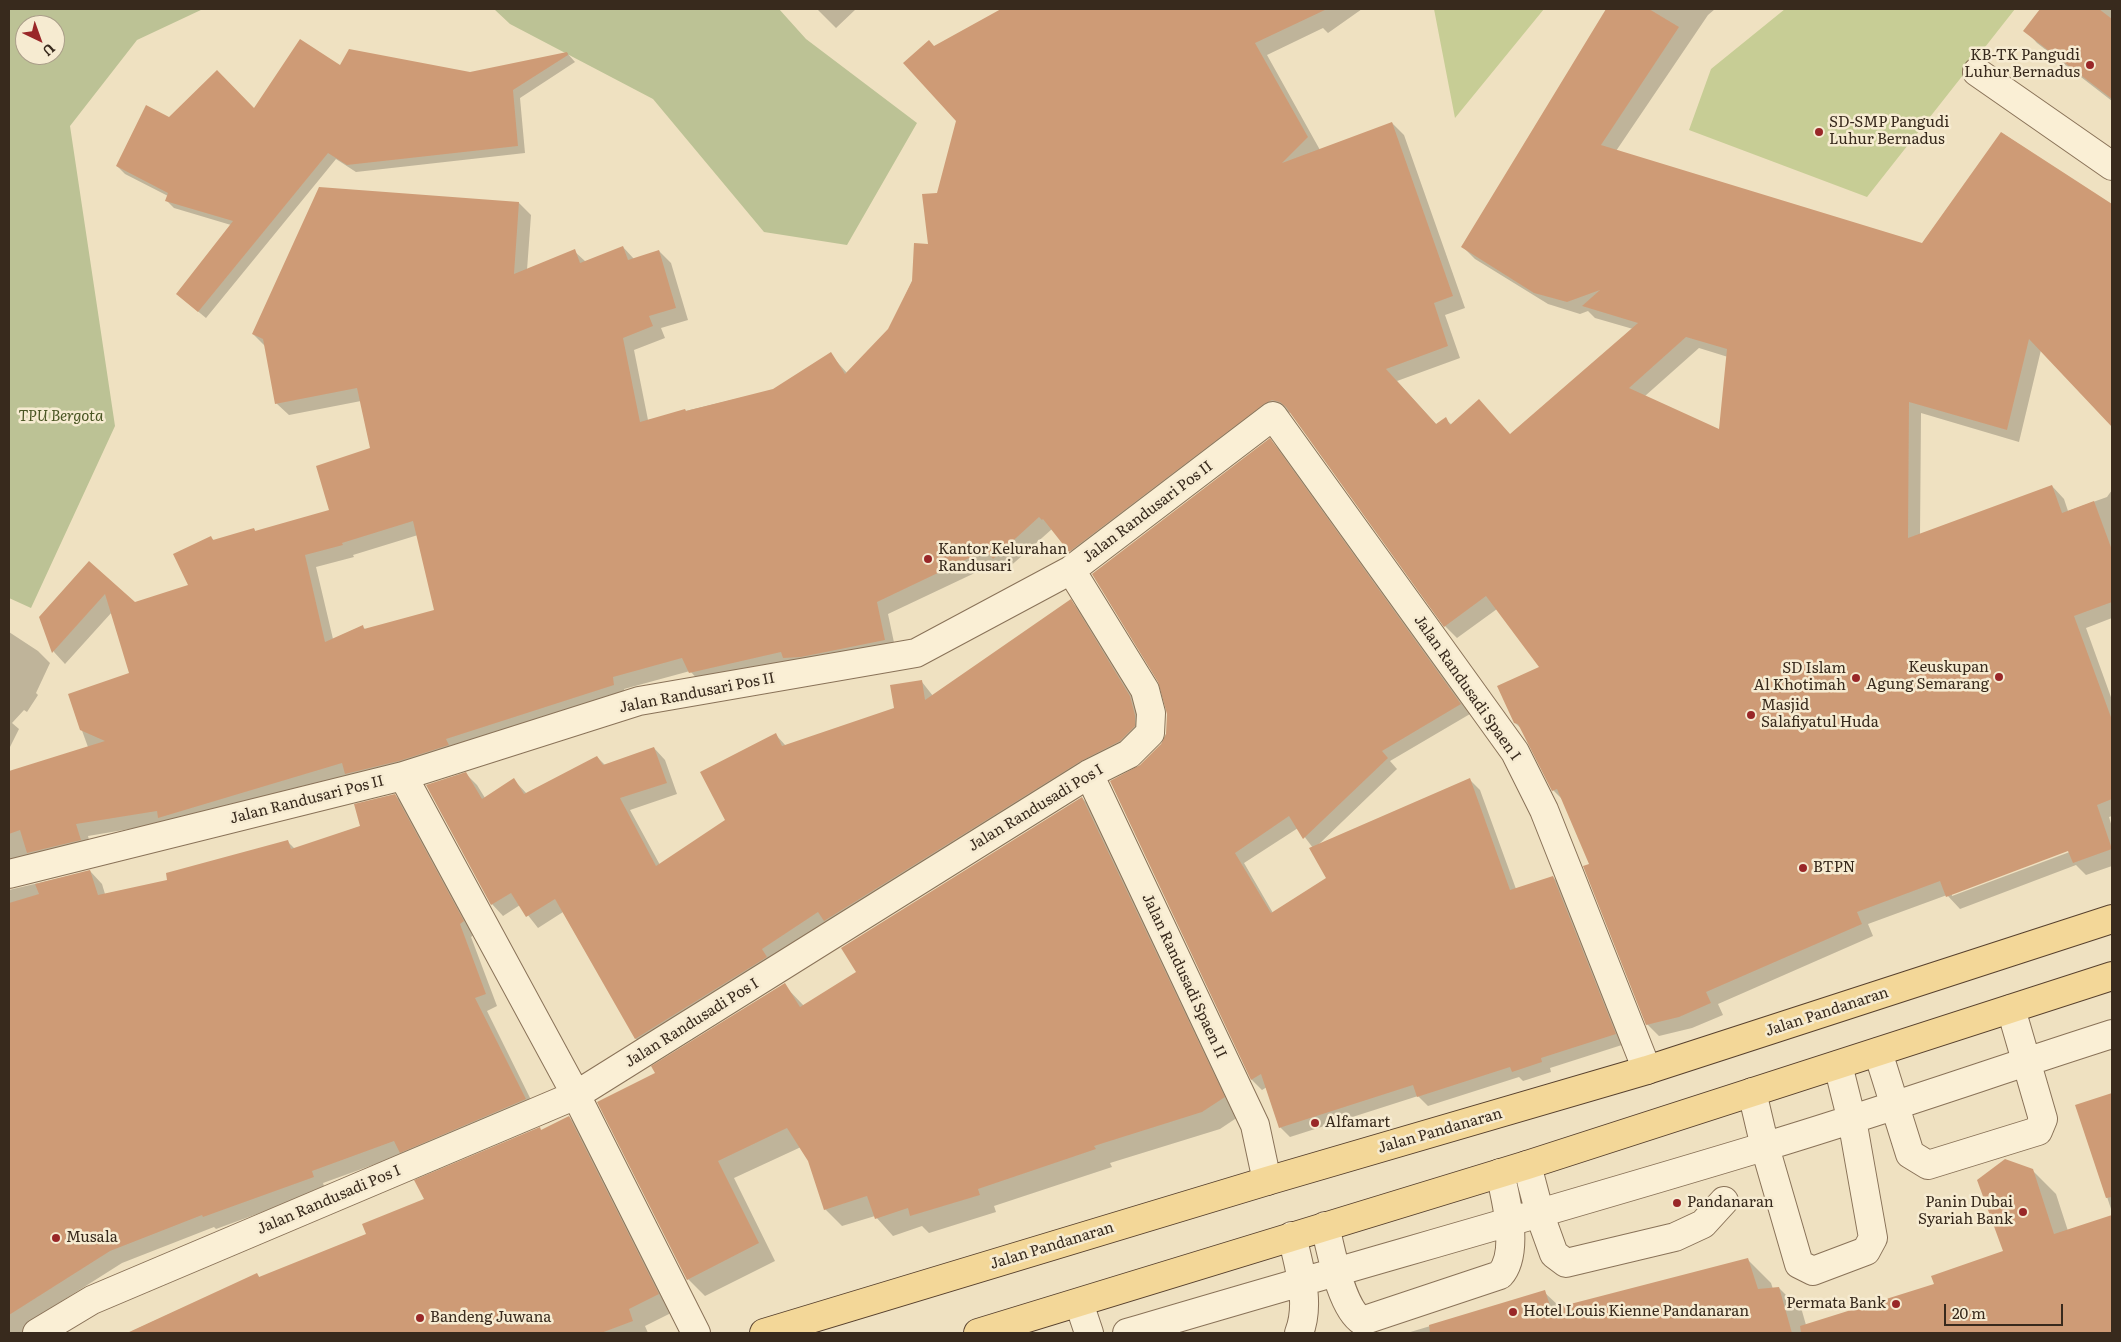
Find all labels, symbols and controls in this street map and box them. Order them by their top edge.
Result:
north arrow [15,15,65,65]
text: U [39,39,60,62]
place label: KB-TK Pangudi Luhur Bernadus [1964,47,2080,82]
marker: KB-TK Pangudi Luhur Bernadus [2084,59,2096,71]
place label: SD-SMP Pangudi Luhur Bernadus [1829,114,1949,149]
marker: SD-SMP Pangudi Luhur Bernadus [1813,126,1825,138]
park label: TPU Bergota [18,408,104,426]
street label: Jalan Randusari Pos II [1079,457,1217,567]
place label: Kantor Kelurahan Randusari [938,541,1067,576]
marker: Kantor Kelurahan Randusari [922,553,934,565]
street label: Jalan Randusadi Spaen I [1410,612,1524,764]
place label: Keuskupan Agung Semarang [1866,659,1989,694]
place label: SD Islam Al Khotimah [1754,660,1846,695]
street label: Jalan Randusari Pos II [618,669,776,717]
marker: Keuskupan Agung Semarang [1993,671,2005,683]
marker: SD Islam Al Khotimah [1850,672,1862,684]
place label: Masjid Salafiyatul Huda [1761,697,1879,732]
marker: Masjid Salafiyatul Huda [1745,709,1757,721]
street label: Jalan Randusadi Pos I [965,761,1107,855]
street label: Jalan Randusari Pos II [228,772,386,828]
place label: BTPN [1813,859,1855,877]
marker: BTPN [1797,862,1809,874]
street label: Jalan Randusadi Spaen II [1138,891,1230,1061]
street label: Jalan Randusadi Pos I [622,975,762,1071]
street label: Jalan Pandanaran [1763,984,1891,1040]
street label: Jalan Pandanaran [1376,1105,1504,1157]
place label: Alfamart [1325,1114,1390,1132]
marker: Alfamart [1309,1117,1321,1129]
street label: Jalan Randusadi Pos I [255,1162,403,1238]
place label: Pandanaran [1687,1194,1774,1212]
place label: Panin Dubai Syariah Bank [1918,1194,2013,1229]
marker: Pandanaran [1671,1197,1683,1209]
marker: Panin Dubai Syariah Bank [2017,1206,2029,1218]
street label: Jalan Pandanaran [988,1219,1116,1273]
place label: Musala [66,1229,118,1247]
marker: Musala [50,1232,62,1244]
scale bar [1946,1294,2065,1326]
place label: Permata Bank [1786,1295,1886,1313]
marker: Permata Bank [1890,1298,1902,1310]
text: 20 m [1952,1301,1986,1324]
place label: Hotel Louis Kienne Pandanaran [1523,1303,1749,1321]
marker: Hotel Louis Kienne Pandanaran [1507,1306,1519,1318]
place label: Bandeng Juwana [430,1309,551,1327]
marker: Bandeng Juwana [414,1312,426,1324]

